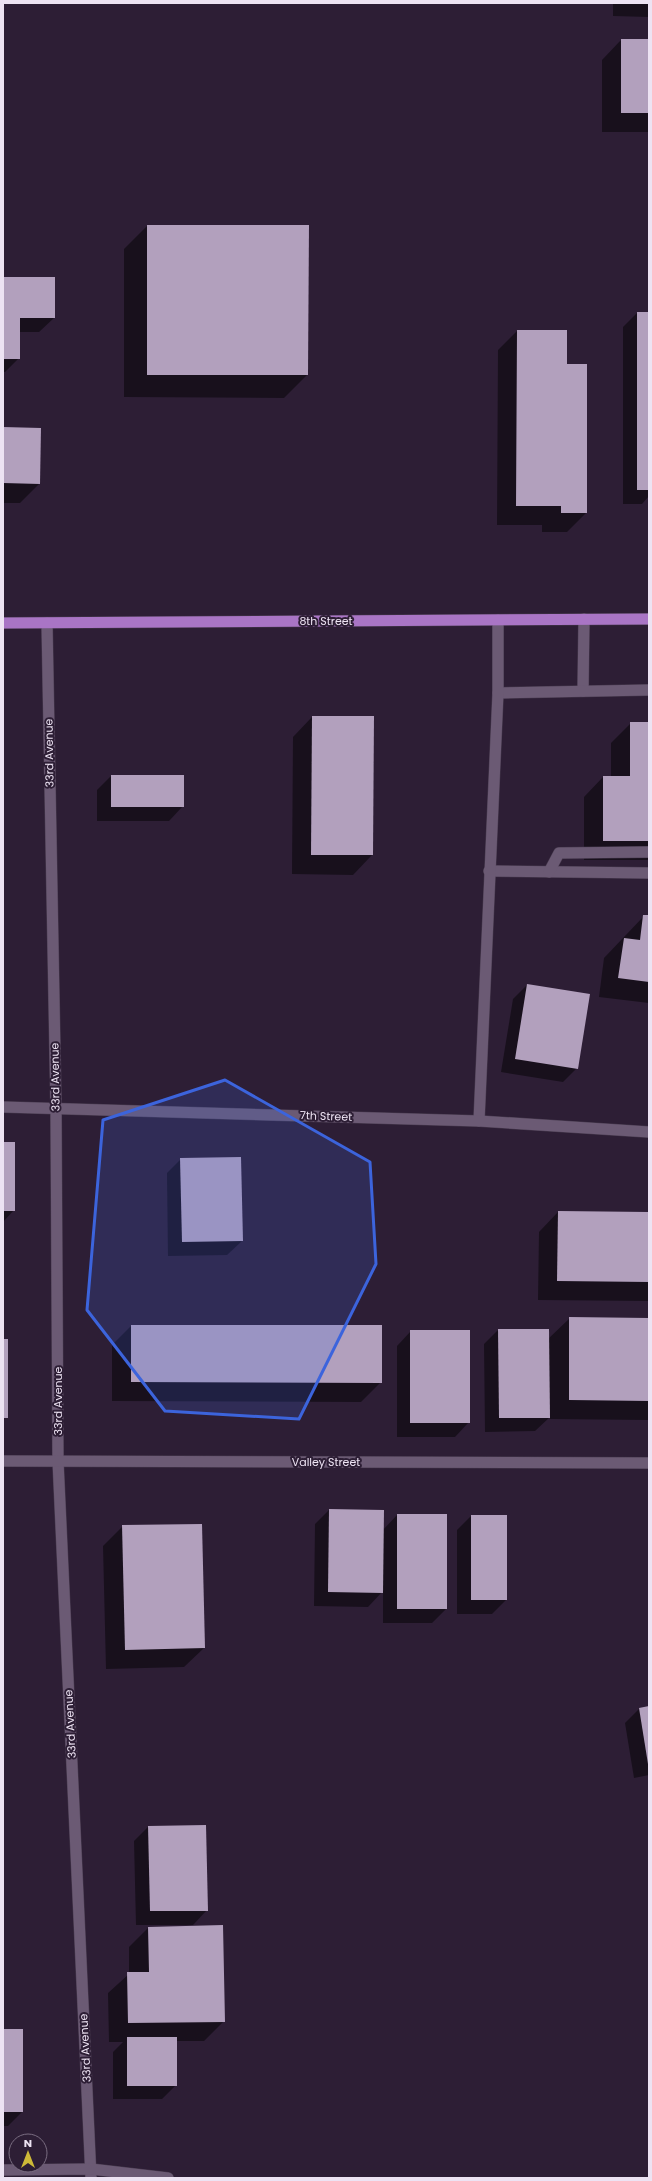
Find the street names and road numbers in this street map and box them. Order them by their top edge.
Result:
street label: 8th Street [299,613,353,629]
street label: 33rd Avenue [40,718,58,788]
street label: 33rd Avenue [46,1042,64,1112]
street label: 7th Street [300,1107,352,1125]
street label: 33rd Avenue [50,1366,66,1435]
street label: Valley Street [292,1454,360,1470]
street label: 33rd Avenue [60,1689,80,1759]
street label: 33rd Avenue [75,2013,95,2083]

